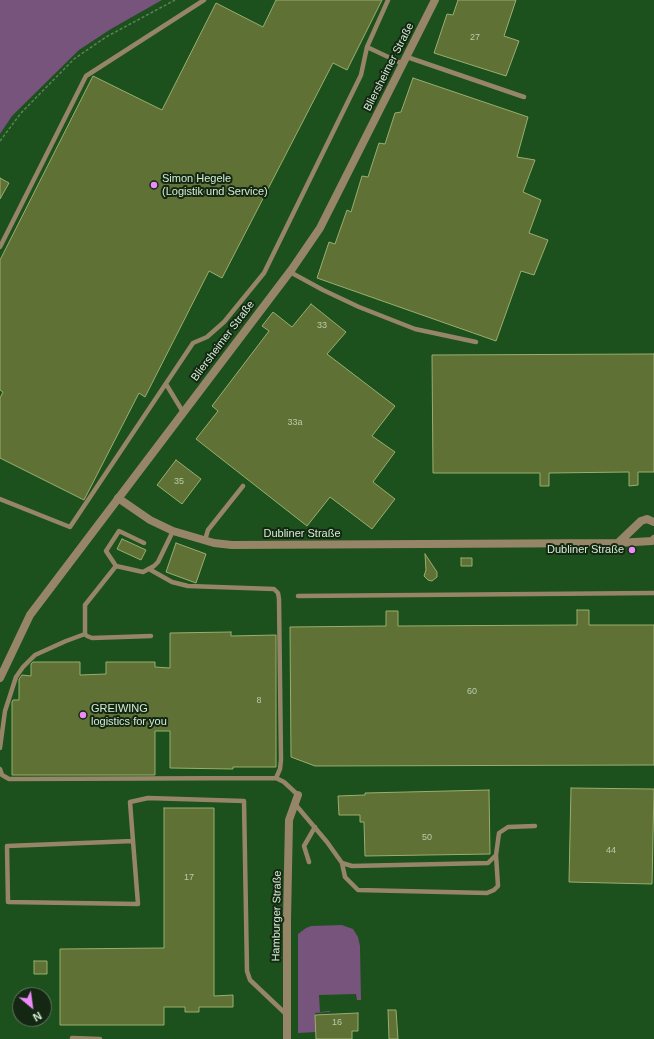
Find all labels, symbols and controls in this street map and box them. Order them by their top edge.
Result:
street label: Bliersheimer Straße [361,21,417,113]
house number: 27 [470,33,480,43]
place label: Simon Hegele (Logistik und Service) [162,172,268,198]
marker: Simon Hegele (Logistik und Service) [149,180,159,190]
street label: Bliersheimer Straße [188,298,258,384]
house number: 33 [317,321,327,331]
house number: 33a [287,418,303,428]
house number: 35 [174,477,184,487]
street label: Dubliner Straße [263,527,341,541]
place label: Dubliner Straße [547,543,624,557]
marker: Dubliner Straße [627,545,637,555]
house number: 60 [467,687,477,697]
house number: 8 [256,696,262,706]
place label: GREIWING logistics for you [91,702,167,728]
marker: GREIWING logistics for you [78,710,88,720]
house number: 50 [422,833,432,843]
house number: 44 [606,846,616,856]
street label: Hamburger Straße [270,870,284,962]
house number: 17 [184,873,194,883]
north arrow [12,987,52,1027]
text: N [31,1009,44,1024]
house number: 16 [332,1018,342,1028]

